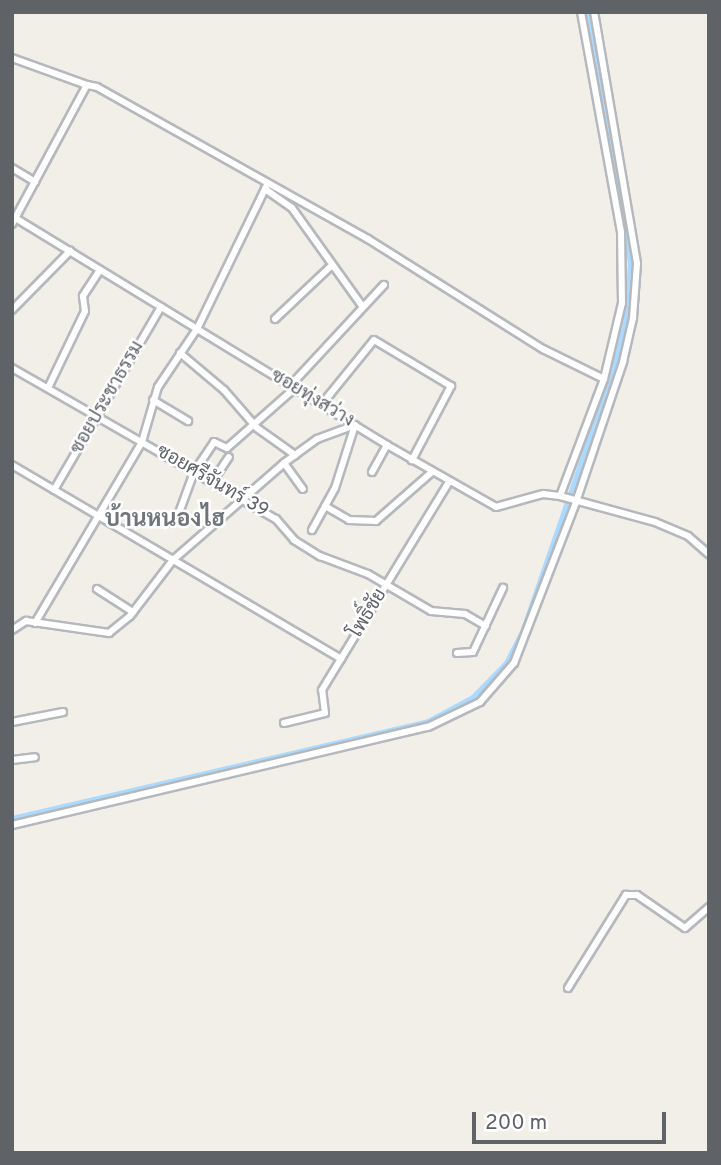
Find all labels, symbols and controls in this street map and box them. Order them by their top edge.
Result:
street label: ซอยประชาธรรม [66,337,150,459]
street label: ซอยทุ่งสว่าง [266,365,358,433]
street label: ซอยศรีจันทร์ 39 [152,441,272,523]
district label: บ้านหนองไฮ [105,507,225,535]
street label: โพธิ์ชัย [345,585,393,643]
scale bar [476,1098,670,1142]
text: 200 m [485,1110,547,1137]

